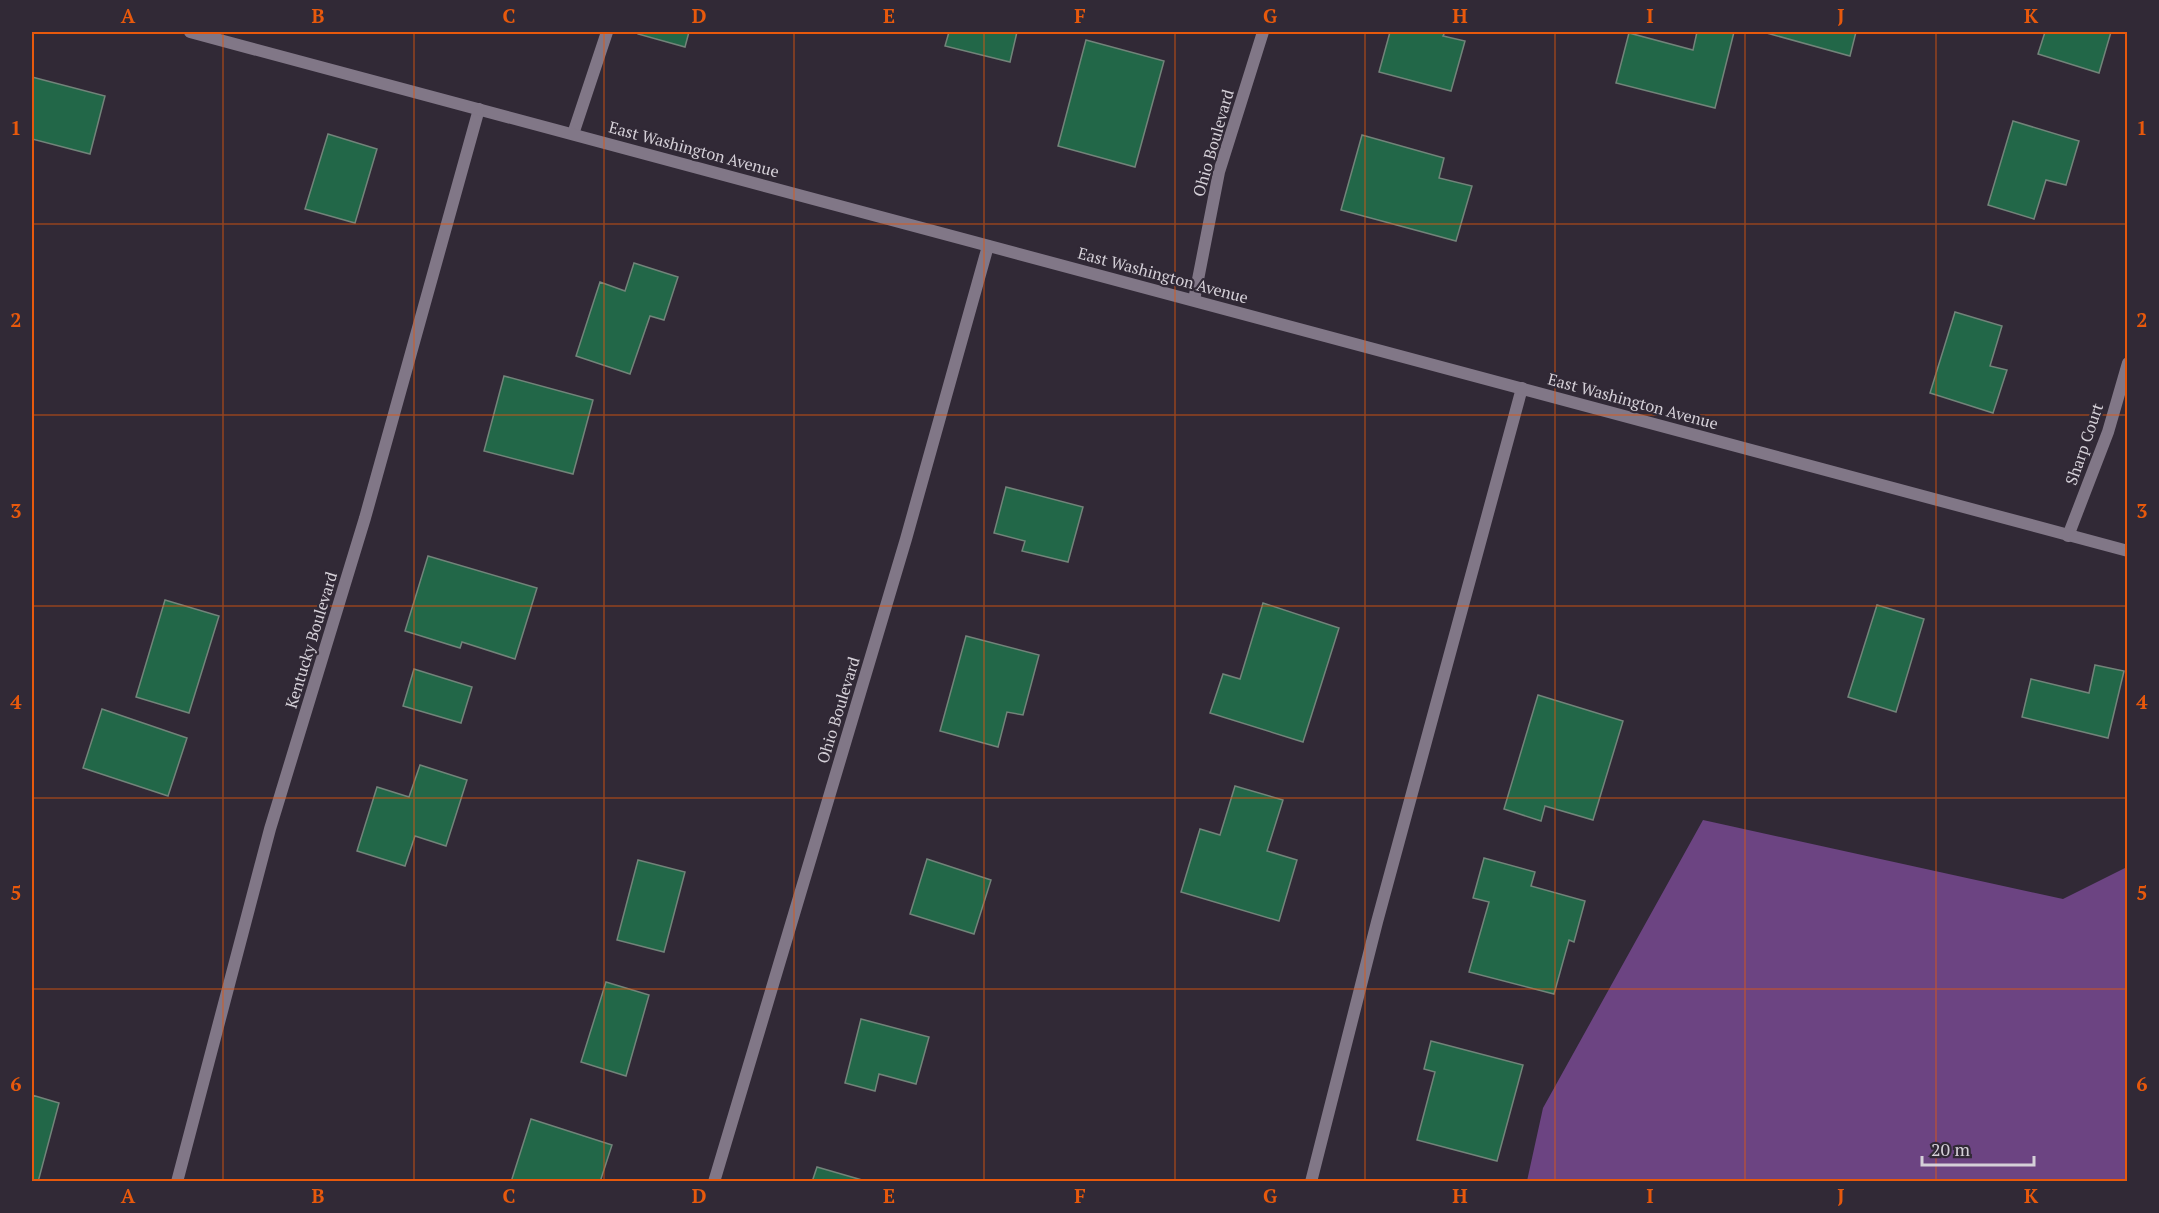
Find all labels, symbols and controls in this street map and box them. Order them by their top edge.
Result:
text: A [121,2,136,29]
text: B [312,2,325,29]
text: C [502,2,516,29]
text: D [692,2,706,29]
text: E [883,2,895,29]
text: F [1074,2,1086,29]
text: G [1263,2,1277,29]
text: H [1452,2,1468,29]
text: I [1646,2,1654,29]
text: J [1837,2,1845,29]
text: K [2024,2,2039,29]
street label: Ohio Boulevard [1187,87,1239,199]
text: 1 [10,114,22,141]
text: 1 [2136,114,2148,141]
street label: East Washington Avenue [606,116,782,182]
street label: East Washington Avenue [1075,242,1251,308]
text: 2 [10,306,22,333]
text: 2 [2136,306,2148,333]
street label: East Washington Avenue [1545,368,1721,434]
street label: Sharp Court [2060,400,2108,488]
text: 3 [10,497,22,524]
text: 3 [2136,497,2148,524]
street label: Kentucky Boulevard [280,569,342,711]
street label: Ohio Boulevard [811,654,865,766]
text: 4 [10,688,22,715]
text: 4 [2136,688,2148,715]
text: 5 [10,879,22,906]
text: 5 [2136,879,2148,906]
text: 6 [10,1070,22,1097]
text: 6 [2136,1070,2148,1097]
scale bar [1922,1129,2034,1167]
text: 20 m [1931,1137,1971,1161]
text: A [121,1182,136,1209]
text: B [312,1182,325,1209]
text: C [502,1182,516,1209]
text: D [692,1182,706,1209]
text: E [883,1182,895,1209]
text: F [1074,1182,1086,1209]
text: G [1263,1182,1277,1209]
text: H [1452,1182,1468,1209]
text: I [1646,1182,1654,1209]
text: J [1837,1182,1845,1209]
text: K [2024,1182,2039,1209]

